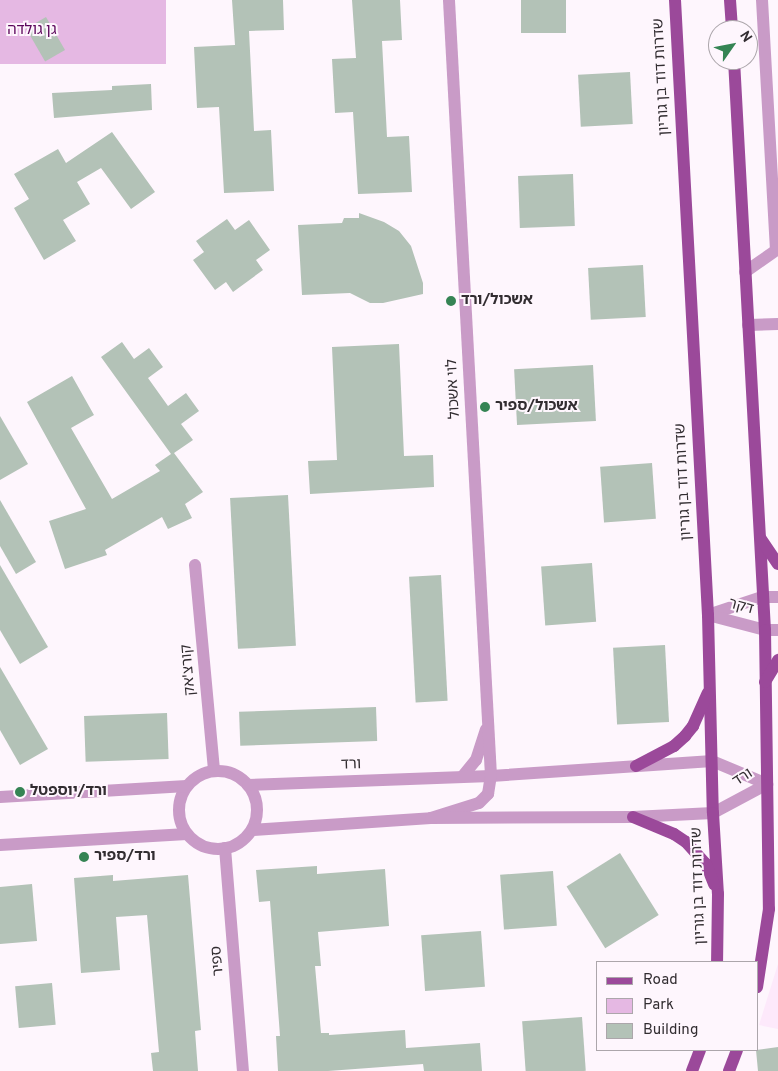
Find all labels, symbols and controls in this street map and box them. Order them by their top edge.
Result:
street label: שדרות דוד בן גוריון [650,18,674,136]
north arrow [708,20,758,70]
park label: גן גולדה [7,22,57,40]
text: N [735,28,755,46]
place label: אשכול/ורד [461,292,533,310]
marker: אשכול/ורד [445,295,457,307]
street label: לוי אשכול [443,359,465,419]
place label: אשכול/ספיר [495,398,578,416]
marker: אשכול/ספיר [479,401,491,413]
street label: שדרות דוד בן גוריון [672,423,696,541]
street label: דקר [726,595,756,619]
street label: קורצ'אק [178,643,200,697]
street label: ורד [341,756,361,774]
street label: ורד [730,765,756,791]
place label: ורד/יוספטל [30,783,107,801]
marker: ורד/יוספטל [14,786,26,798]
street label: שדרות דוד בן גוריון [688,827,710,945]
place label: ורד/ספיר [94,848,156,866]
marker: ורד/ספיר [78,851,90,863]
street label: ספיר [208,945,228,977]
legend [596,961,758,1051]
text: Road [643,971,678,990]
text: Park [643,996,674,1015]
text: Building [643,1021,698,1040]

